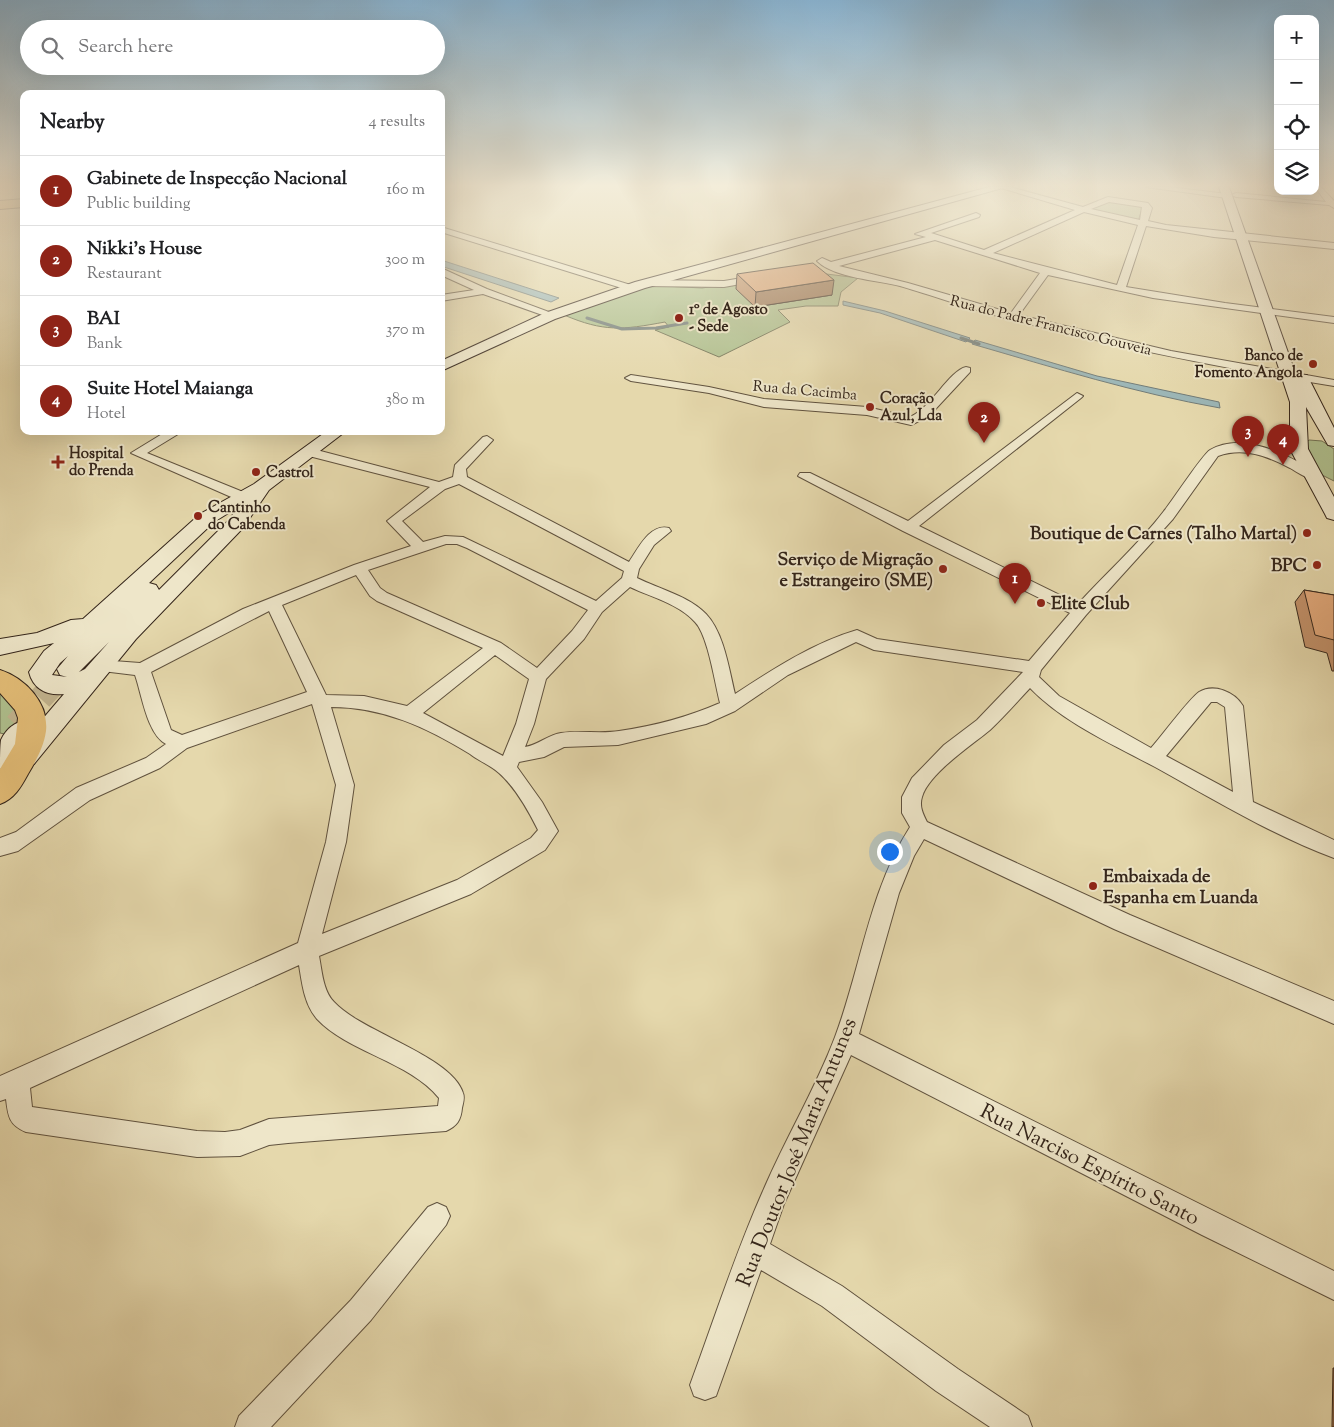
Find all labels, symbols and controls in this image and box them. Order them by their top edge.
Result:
map controls [1274,15,1319,195]
button: + [1274,15,1319,60]
search box [20,20,445,75]
icon: search [38,34,66,62]
text: Search here [78,34,173,61]
button: − [1274,60,1319,105]
button: locate [1274,105,1319,150]
text: Nearby [40,108,105,138]
text: 4 results [369,111,425,134]
button: layers [1274,150,1319,195]
text: Gabinete de Inspecção Nacional [87,166,347,193]
text: 1 [53,179,59,202]
text: 160 m [387,179,425,202]
text: Public building [87,193,191,216]
text: Nikki's House [87,236,202,263]
text: 2 [52,249,60,272]
text: 300 m [385,249,425,272]
text: Restaurant [87,263,162,286]
street label: Rua do Padre Francisco Gouveia [948,291,1154,362]
place label: 1º de Agosto - Sede [689,300,768,338]
text: BAI [87,306,120,333]
marker: 1º de Agosto - Sede [673,312,685,324]
text: 3 [53,319,59,342]
text: 370 m [386,319,425,342]
text: Bank [87,333,123,356]
place label: Banco de Fomento Angola [1195,346,1303,384]
marker: Banco de Fomento Angola [1307,358,1319,370]
text: Suite Hotel Maianga [87,376,253,403]
street label: Rua da Cacimba [752,376,858,407]
text: 4 [52,389,60,412]
text: 380 m [385,389,425,412]
place label: Coração Azul, Lda [880,389,942,427]
marker: Coração Azul, Lda [864,401,876,413]
pin: 2 [968,402,1000,443]
text: Hotel [87,403,126,426]
pin: 3 [1232,416,1264,457]
pin: 4 [1267,424,1299,465]
place label: Hospital do Prenda [69,444,134,482]
marker: Hospital do Prenda [51,455,65,469]
place label: Castrol [266,463,315,484]
marker: Castrol [250,466,262,478]
place label: Cantinho do Cabenda [208,498,286,536]
marker: Cantinho do Cabenda [192,510,204,522]
place label: Boutique de Carnes (Talho Martal) [1030,522,1297,548]
marker: Boutique de Carnes (Talho Martal) [1301,527,1313,539]
place label: Serviço de Migração e Estrangeiro (SME) [777,548,933,595]
place label: BPC [1271,554,1307,580]
marker: BPC [1311,559,1323,571]
marker: Serviço de Migração e Estrangeiro (SME) [937,563,949,575]
pin: 1 [999,563,1031,604]
place label: Elite Club [1051,592,1130,618]
marker: Elite Club [1035,597,1047,609]
your location [877,839,903,865]
place label: Embaixada de Espanha em Luanda [1103,865,1259,912]
marker: Embaixada de Espanha em Luanda [1087,880,1099,892]
street label: Rua Doutor José Maria Antunes [730,1014,866,1292]
street label: Rua Narciso Espírito Santo [974,1097,1204,1234]

